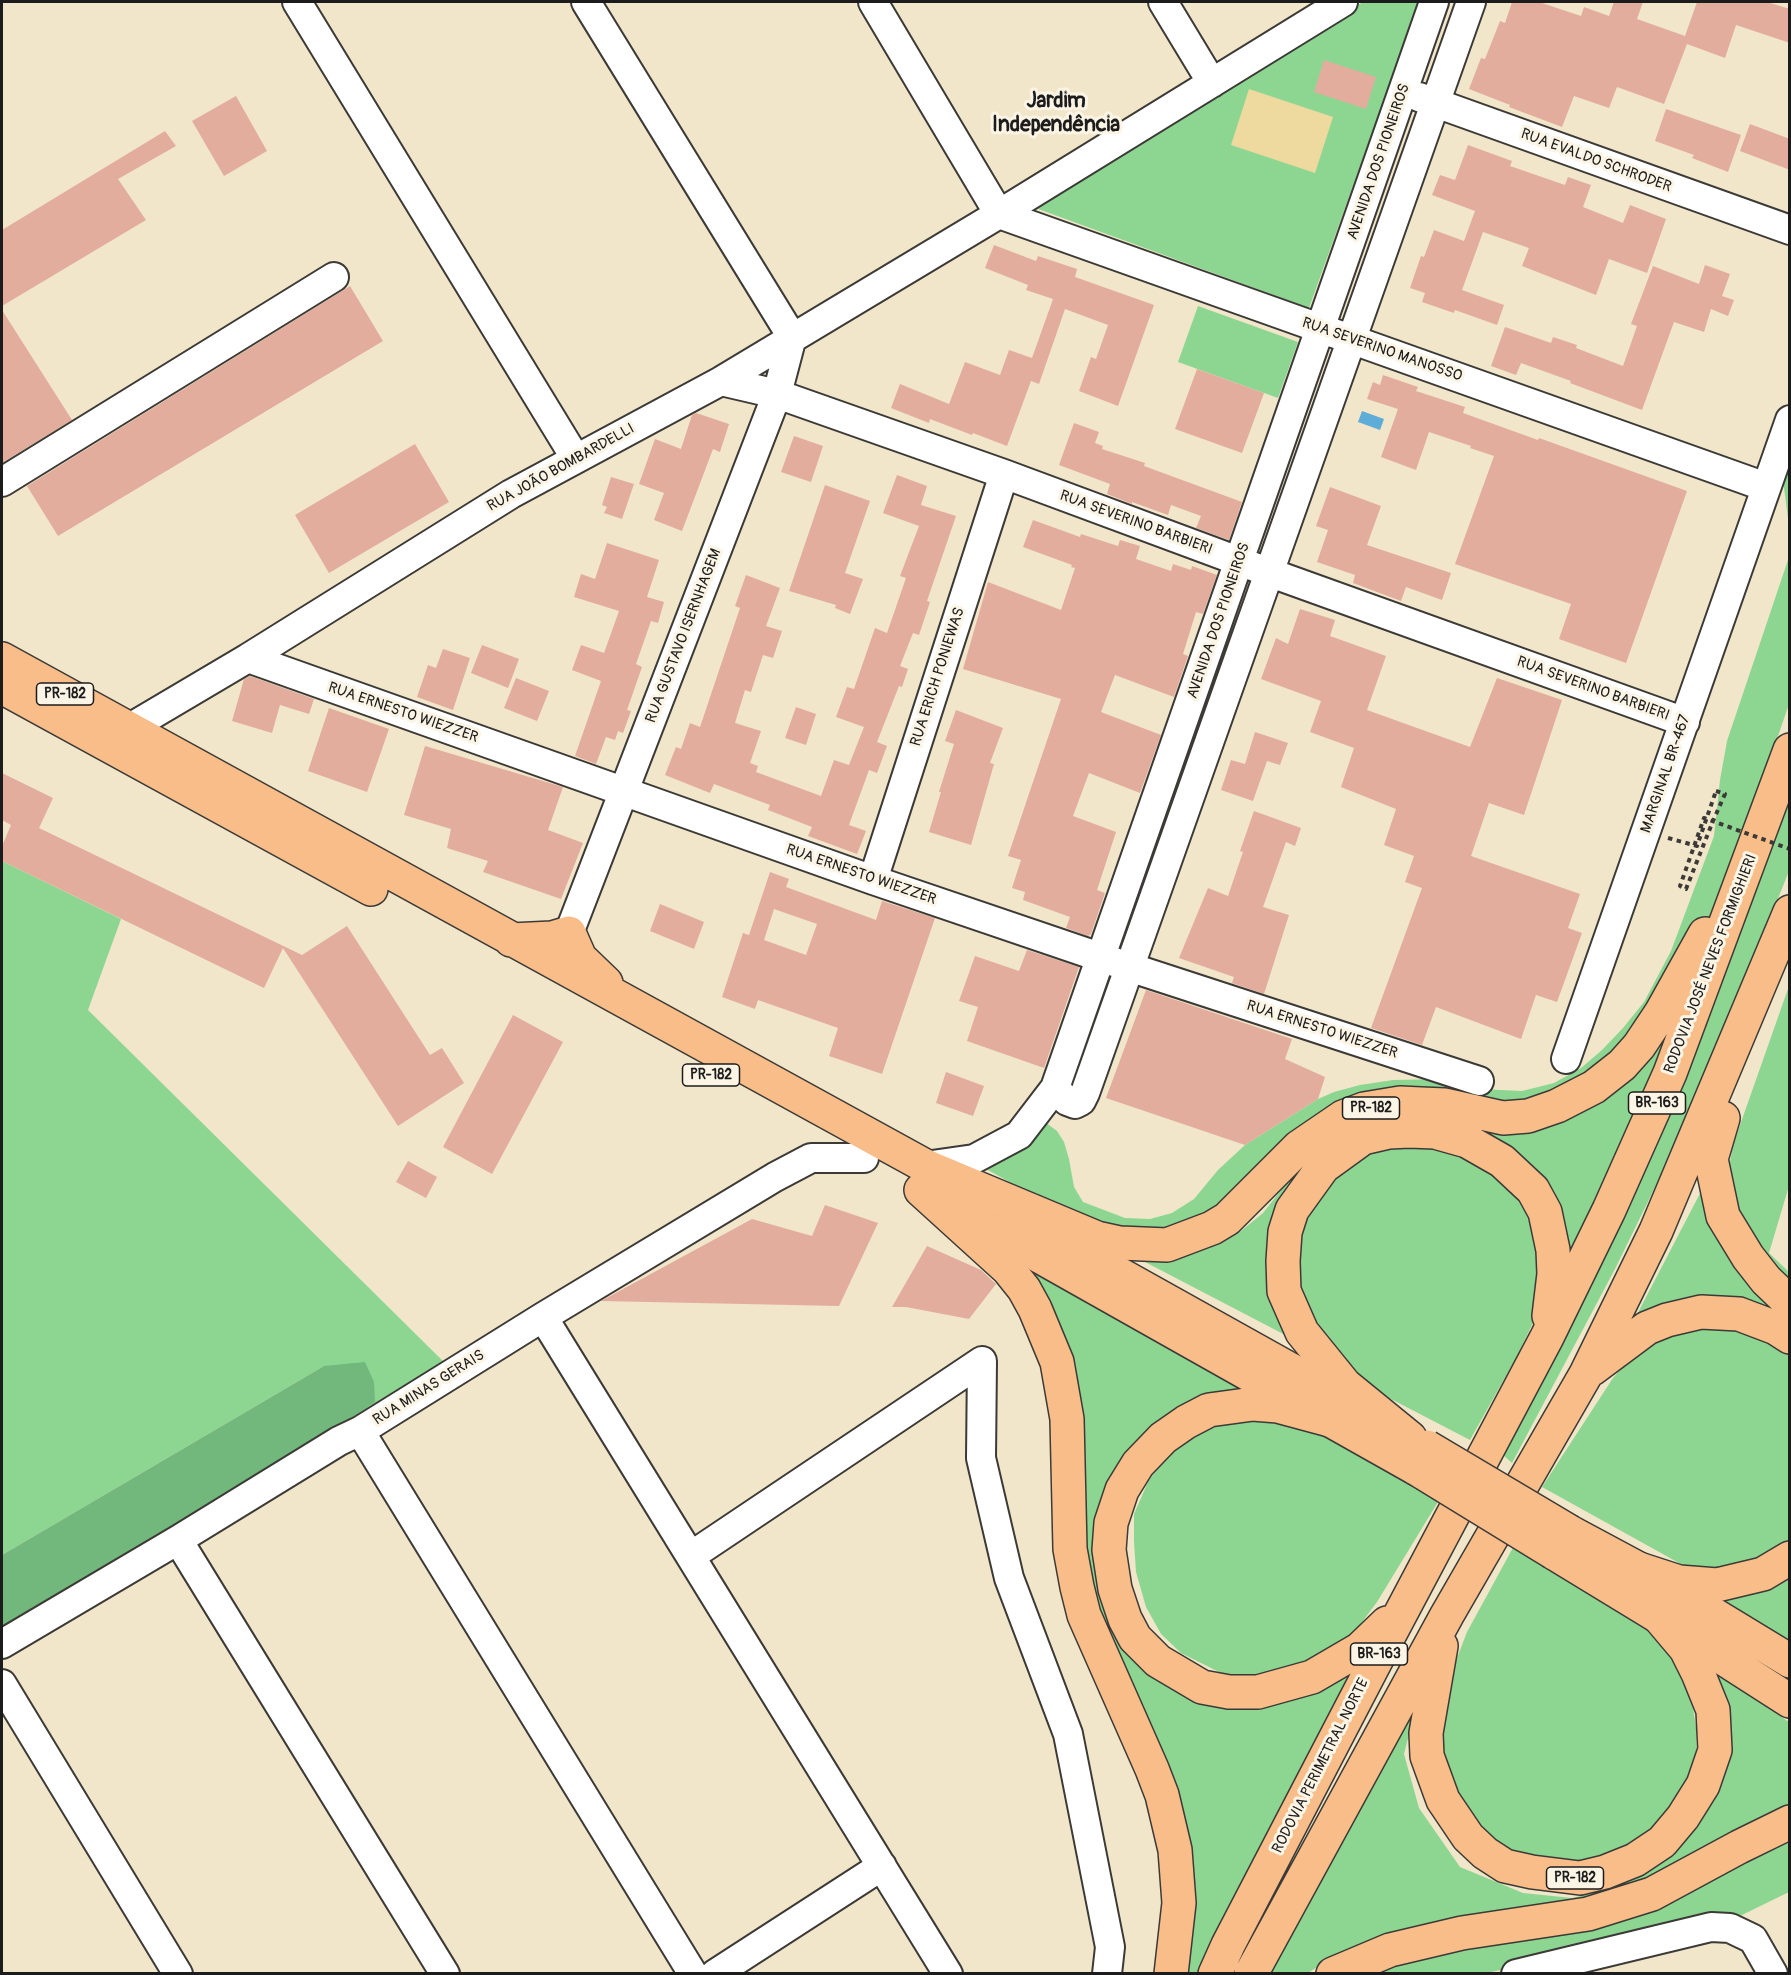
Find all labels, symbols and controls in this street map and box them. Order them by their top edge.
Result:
street label: AVENIDA DOS PIONEIROS [1344,82,1414,242]
district label: Jardim Independência [992,89,1120,139]
street label: RUA EVALDO SCHRODER [1518,125,1674,197]
street label: RUA SEVERINO MANOSSO [1300,314,1464,386]
street label: RUA JOÃO BOMBARDELLI [484,420,638,516]
street label: RUA SEVERINO BARBIERI [1057,487,1215,559]
street label: AVENIDA DOS PIONEIROS [1184,541,1254,701]
street label: RUA GUSTAVO ISERNHAGEM [642,546,726,726]
street label: RUA ERICH PONIEWAS [907,605,969,749]
street label: RUA SEVERINO BARBIERI [1514,653,1672,725]
street label: RUA ERNESTO WIEZZER [326,679,480,747]
road number: PR-182 [36,683,94,705]
street label: MARGINAL BR-467 [1637,713,1695,835]
street label: RUA ERNESTO WIEZZER [784,841,938,909]
street label: RODOVIA JOSÉ NEVES FORMIGHIERI [1661,852,1761,1076]
street label: RUA ERNESTO WIEZZER [1244,997,1400,1063]
road number: PR-182 [682,1064,740,1086]
road number: BR-163 [1628,1092,1686,1114]
road number: PR-182 [1342,1097,1400,1119]
street label: RUA MINAS GERAIS [370,1347,488,1429]
road number: BR-163 [1350,1643,1408,1665]
street label: RODOVIA PERIMETRAL NORTE [1269,1676,1373,1856]
road number: PR-182 [1546,1867,1604,1889]

